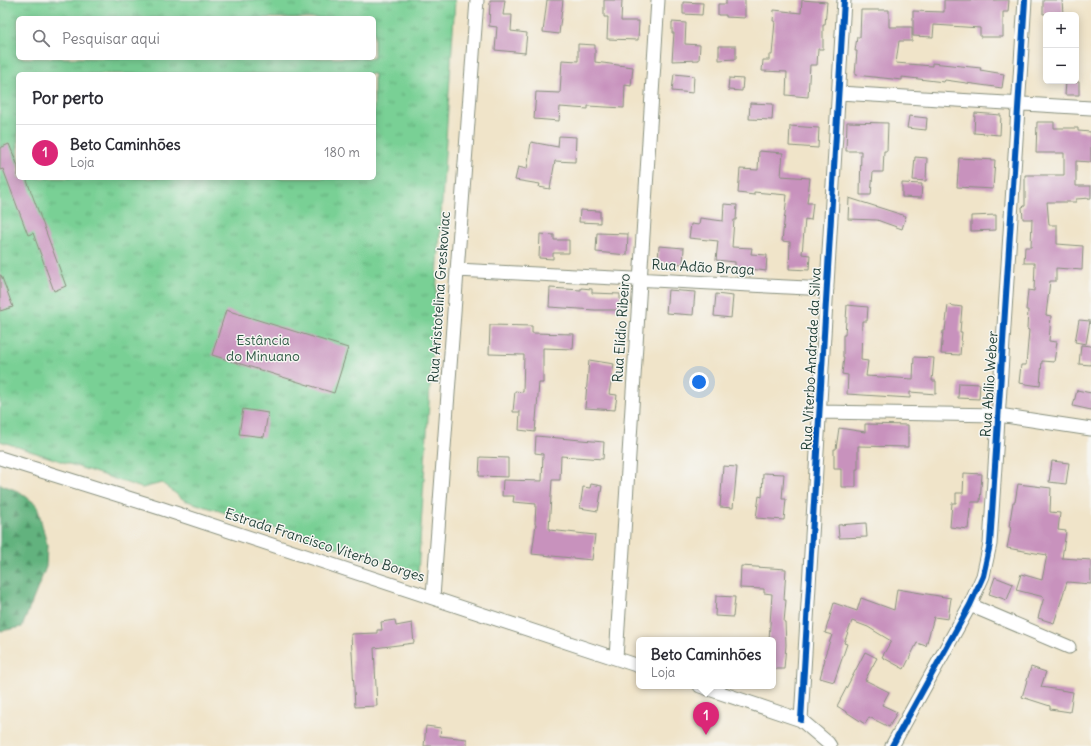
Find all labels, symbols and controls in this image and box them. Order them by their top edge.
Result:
map controls [1043,12,1079,84]
button: + [1043,12,1079,48]
search box [16,16,376,60]
icon: search [30,27,52,49]
text: Pesquisar aqui [62,29,160,48]
button: − [1043,48,1079,84]
text: Por perto [32,87,103,109]
text: Beto Caminhões [70,135,180,154]
text: 1 [42,144,48,161]
text: 180 m [324,144,360,161]
text: Loja [70,154,95,171]
street label: Rua Aristotelina Greskoviac [424,211,454,383]
street label: Rua Adão Braga [651,255,755,279]
street label: Rua Viterbo Andrade da Silva [797,267,825,451]
street label: Rua Elídio Ribeiro [608,273,634,383]
street label: Rua Abílio Weber [976,330,1002,438]
park label: Estância do Minuano [226,331,300,365]
your location [689,372,709,392]
street label: Estrada Francisco Viterbo Borges [223,504,427,586]
popup [636,637,776,689]
text: Beto Caminhões [651,645,761,664]
text: Loja [651,664,675,681]
pin: 1 [693,702,719,735]

